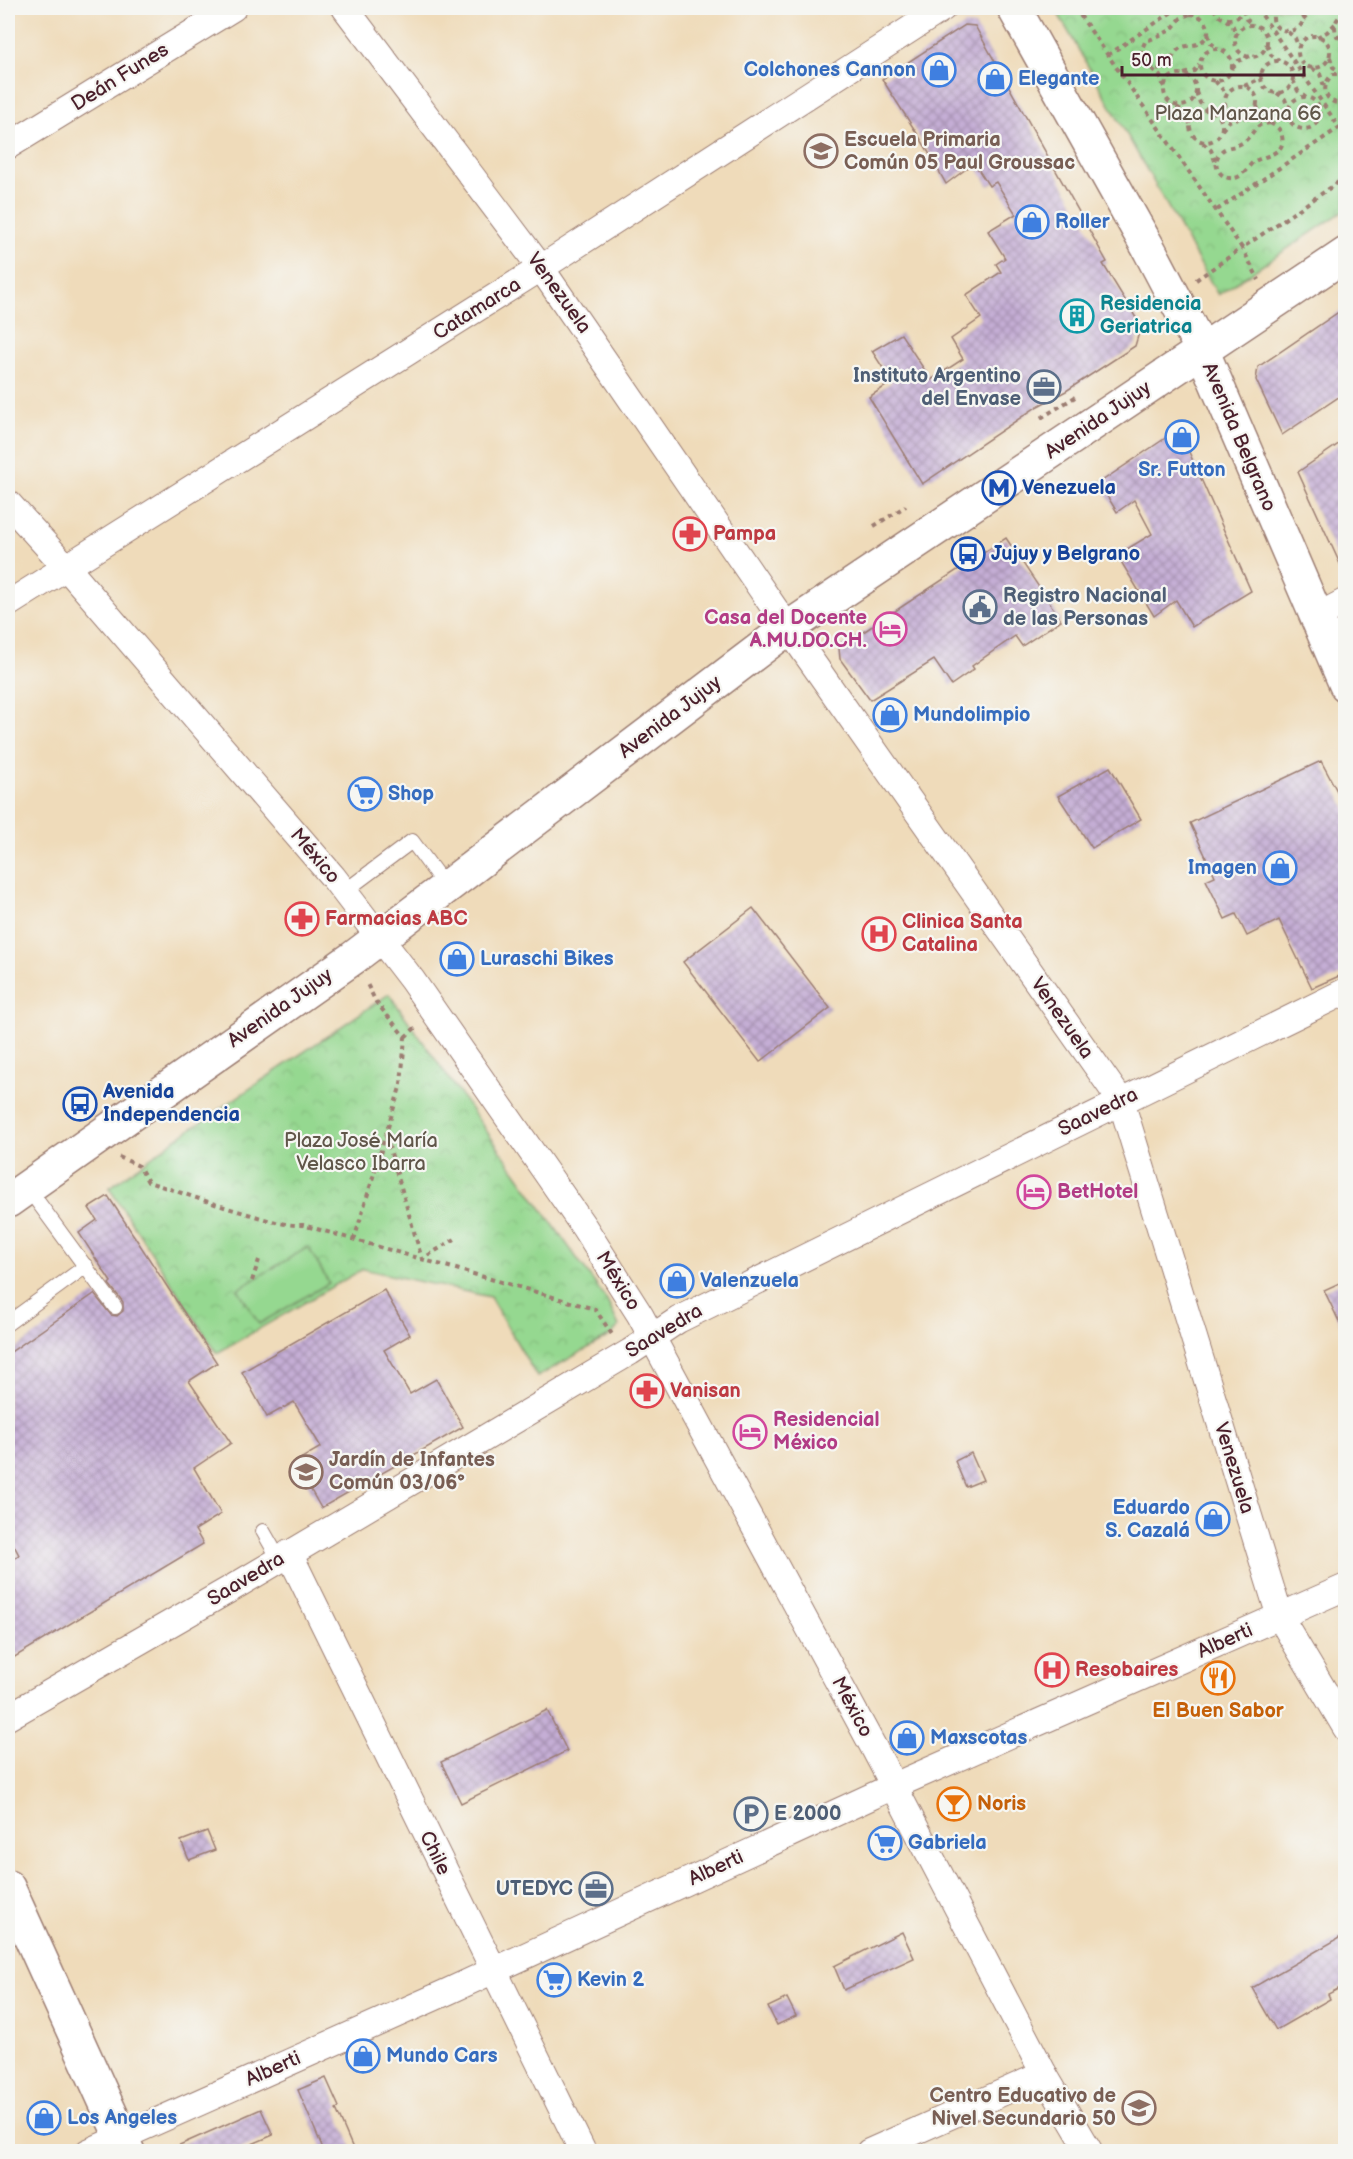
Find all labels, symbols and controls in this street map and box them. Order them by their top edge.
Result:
street label: Deán Funes [67,38,173,116]
scale bar [1122,39,1304,77]
text: 50 m [1131,50,1172,71]
shop icon: Colchones Cannon [921,52,957,88]
place label: Colchones Cannon [744,58,916,82]
shop icon: Elegante [977,61,1013,97]
place label: Elegante [1018,67,1099,91]
park label: Plaza Manzana 66 [1154,102,1322,126]
place label: Escuela Primaria Común 05 Paul Groussac [844,128,1075,175]
school or university icon: Escuela Primaria Común 05 Paul Groussac [803,133,839,169]
shop icon: Roller [1014,204,1050,240]
place label: Roller [1055,210,1111,234]
street label: Venezuela [522,248,596,338]
street label: Catamarca [429,273,525,345]
place label: Residencia Geriatrica [1100,292,1202,339]
building icon: Residencia Geriatrica [1059,298,1095,334]
street label: Avenida Belgrano [1197,359,1281,515]
place label: Instituto Argentino del Envase [853,364,1021,411]
office icon: Instituto Argentino del Envase [1026,369,1062,405]
street label: Avenida Jujuy [1041,376,1155,464]
shop icon: Sr. Futton [1164,419,1200,455]
place label: Sr. Futton [1138,458,1226,482]
metro station icon: Venezuela [981,470,1017,506]
place label: Venezuela [1022,476,1116,500]
pharmacy icon: Pampa [672,516,708,552]
place label: Pampa [713,522,776,546]
bus stop icon: Jujuy y Belgrano [950,536,986,572]
place label: Jujuy y Belgrano [991,542,1140,566]
place label: Registro Nacional de las Personas [1003,584,1167,631]
public building icon: Registro Nacional de las Personas [962,589,998,625]
place label: Casa del Docente A.MU.DO.CH. [704,606,867,653]
hotel icon: Casa del Docente A.MU.DO.CH. [872,611,908,647]
street label: Avenida Jujuy [614,671,726,763]
shop icon: Mundolimpio [872,697,908,733]
place label: Mundolimpio [913,703,1030,727]
supermarket icon: Shop [347,776,383,812]
place label: Shop [388,782,434,806]
street label: México [285,823,345,889]
shop icon: Imagen [1262,850,1298,886]
place label: Imagen [1188,856,1257,880]
pharmacy icon: Farmacias ABC [284,901,320,937]
place label: Farmacias ABC [325,907,468,931]
place label: Clinica Santa Catalina [902,910,1023,957]
hospital icon: Clinica Santa Catalina [861,916,897,952]
shop icon: Luraschi Bikes [439,941,475,977]
place label: Luraschi Bikes [480,947,614,971]
street label: Avenida Jujuy [223,963,337,1053]
street label: Venezuela [1025,973,1099,1063]
place label: Avenida Independencia [102,1080,240,1127]
street label: Saavedra [1054,1082,1142,1142]
bus stop icon: Avenida Independencia [62,1086,98,1122]
park label: Plaza José María Velasco Ibarra [284,1129,438,1176]
hotel icon: BetHotel [1016,1174,1052,1210]
place label: BetHotel [1057,1180,1138,1204]
street label: México [591,1247,645,1315]
shop icon: Valenzuela [659,1263,695,1299]
place label: Valenzuela [700,1269,799,1293]
street label: Saavedra [621,1299,707,1363]
pharmacy icon: Vanisan [629,1373,665,1409]
place label: Vanisan [670,1379,741,1403]
place label: Residencial México [773,1408,880,1455]
hotel icon: Residencial México [732,1414,768,1450]
street label: Venezuela [1209,1420,1259,1516]
place label: Jardín de Infantes Común 03/06° [329,1448,495,1495]
school or university icon: Jardín de Infantes Común 03/06° [288,1454,324,1490]
place label: Eduardo S. Cazalá [1105,1496,1190,1543]
shop icon: Eduardo S. Cazalá [1195,1501,1231,1537]
street label: Saavedra [203,1547,289,1611]
street label: Alberti [1194,1618,1256,1664]
hospital icon: Resobaires [1034,1652,1070,1688]
place label: Resobaires [1075,1658,1179,1682]
restaurant icon: El Buen Sabor [1200,1660,1236,1696]
street label: México [826,1673,878,1741]
place label: El Buen Sabor [1152,1699,1285,1723]
shop icon: Maxscotas [889,1720,925,1756]
place label: Maxscotas [930,1726,1028,1750]
bar icon: Noris [936,1786,972,1822]
place label: Noris [977,1792,1026,1816]
parking icon: E 2000 [733,1796,769,1832]
place label: E 2000 [774,1802,841,1826]
supermarket icon: Gabriela [867,1825,903,1861]
street label: Chile [414,1827,456,1879]
place label: Gabriela [908,1831,987,1855]
street label: Alberti [685,1845,747,1891]
office icon: UTEDYC [578,1871,614,1907]
place label: UTEDYC [496,1877,573,1901]
supermarket icon: Kevin 2 [536,1962,572,1998]
place label: Kevin 2 [577,1968,644,1992]
shop icon: Mundo Cars [345,2038,381,2074]
place label: Mundo Cars [386,2044,498,2068]
street label: Alberti [242,2046,304,2092]
place label: Centro Educativo de Nivel Secundario 50 [930,2084,1116,2131]
school or university icon: Centro Educativo de Nivel Secundario 50 [1121,2090,1157,2126]
shop icon: Los Angeles [26,2100,62,2136]
place label: Los Angeles [67,2106,177,2130]

